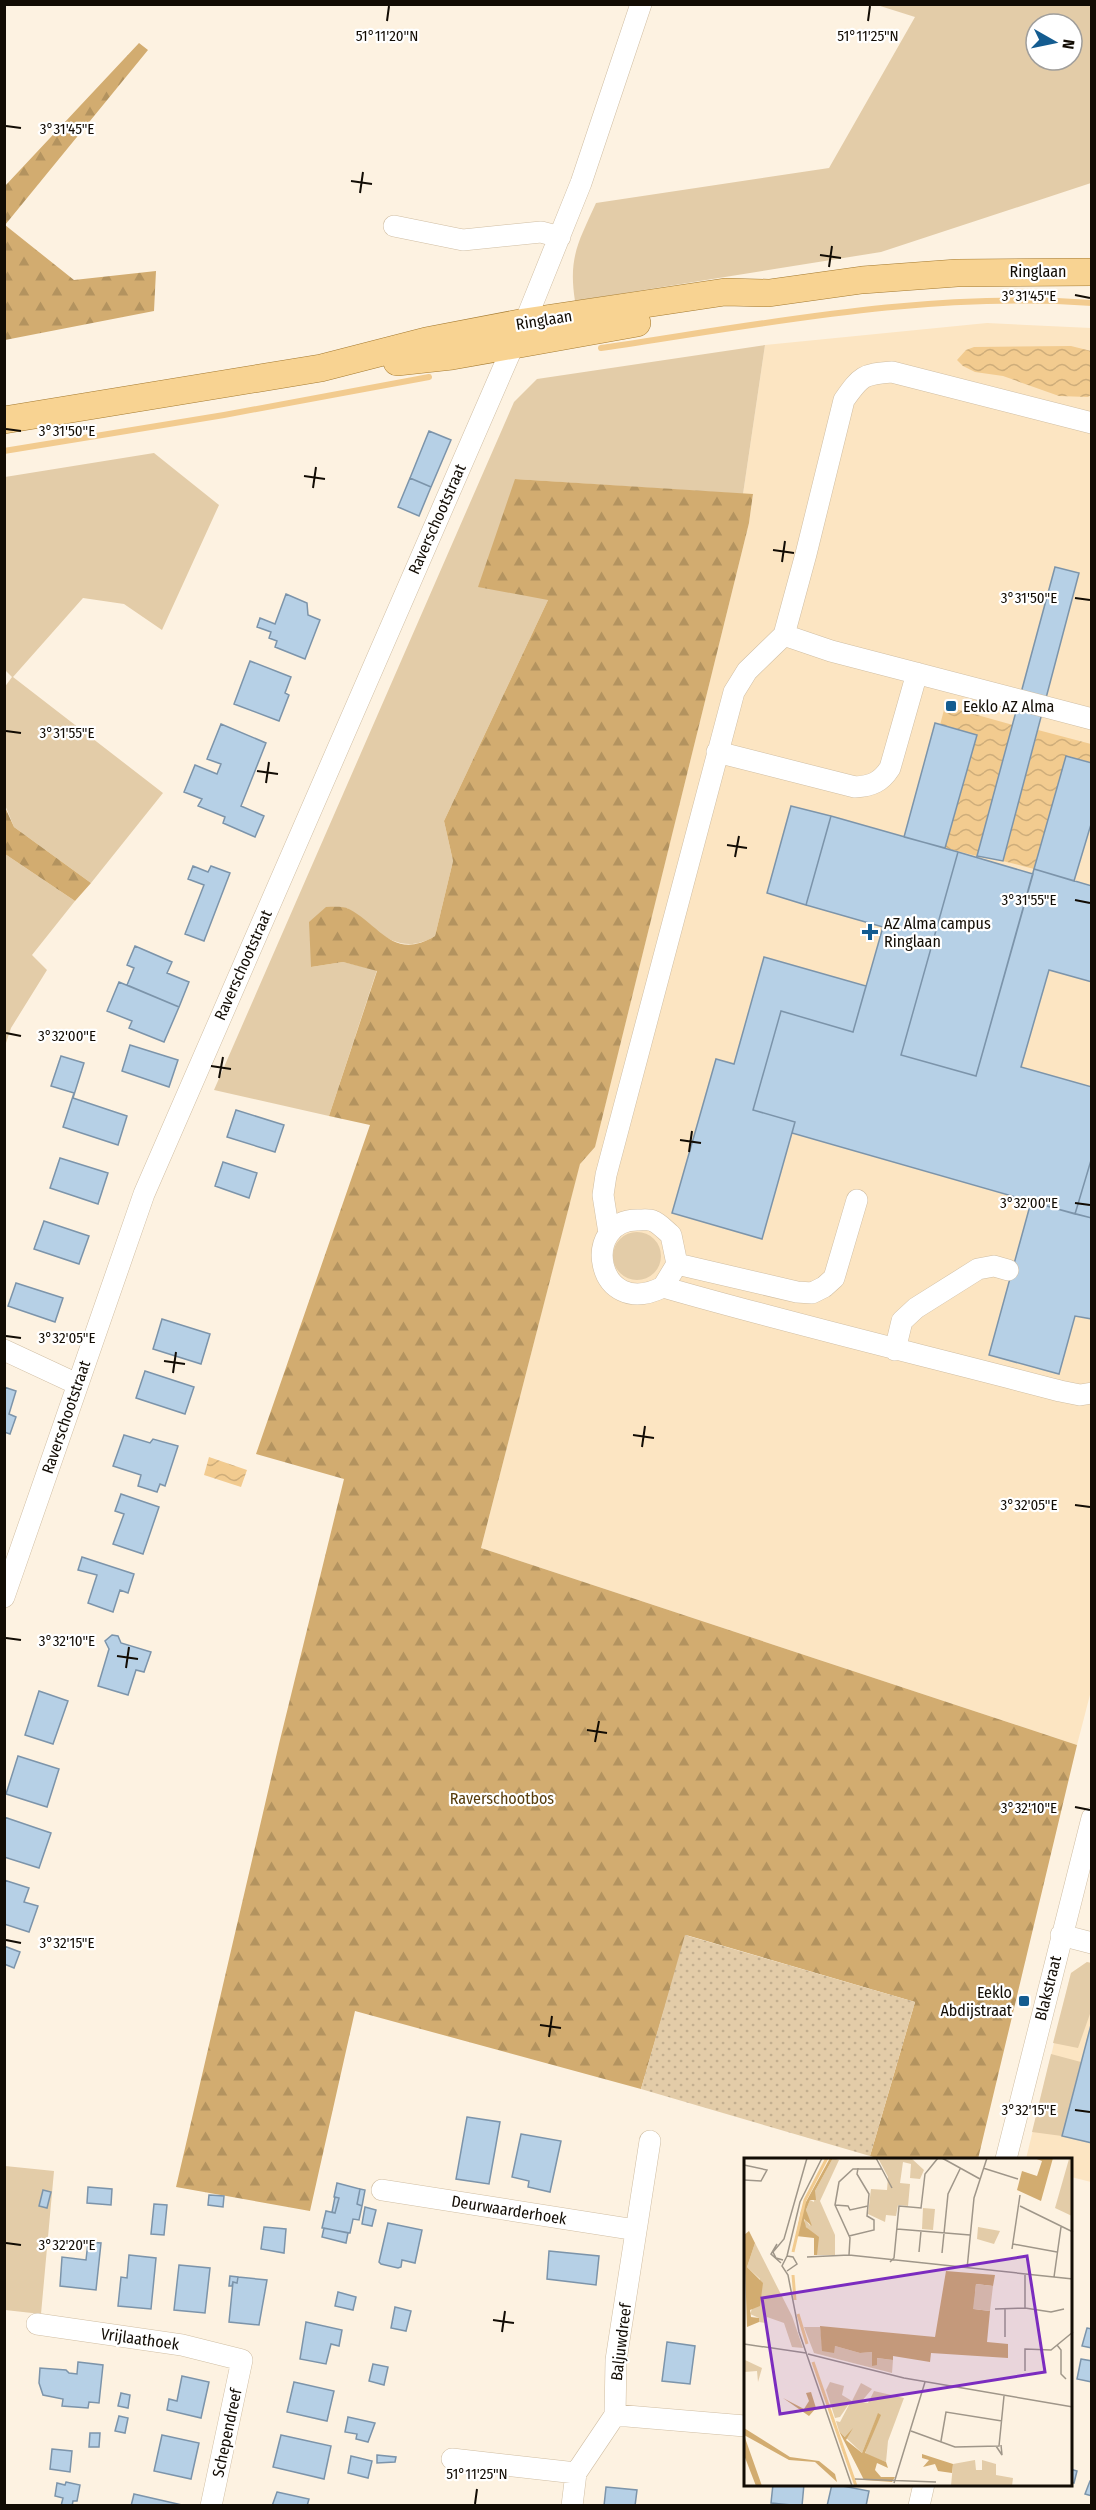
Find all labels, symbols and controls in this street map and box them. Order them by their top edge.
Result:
north arrow [1024,12,1084,72]
text: 51°11'20"N [356,27,418,45]
text: 51°11'25"N [837,27,899,45]
text: N [1058,38,1078,50]
text: 3°31'45"E [40,120,94,138]
street label: Ringlaan [1010,262,1066,281]
text: 3°31'45"E [1002,287,1056,305]
street label: Ringlaan [514,306,574,334]
text: 3°31'50"E [39,422,95,440]
street label: Raverschootstraat [404,460,470,577]
text: 3°31'50"E [1001,589,1057,607]
place label: Eeklo AZ Alma [963,697,1055,716]
marker: Eeklo AZ Alma [944,699,958,713]
text: 3°31'55"E [39,724,95,742]
text: 3°31'55"E [1001,891,1057,909]
street label: Raverschootstraat [210,906,276,1023]
place label: AZ Alma campus Ringlaan [884,914,991,951]
marker: AZ Alma campus Ringlaan [861,923,879,941]
text: 3°32'00"E [38,1027,96,1045]
text: 3°32'00"E [1000,1194,1058,1212]
text: 3°32'05"E [39,1329,95,1347]
street label: Raverschootstraat [38,1357,95,1476]
text: 3°32'05"E [1001,1496,1057,1514]
text: 3°32'10"E [39,1632,95,1650]
park label: Raverschootbos [450,1789,554,1808]
text: 3°32'10"E [1001,1799,1057,1817]
text: 3°32'15"E [39,1934,95,1952]
street label: Blakstraat [1031,1953,1065,2022]
place label: Eeklo Abdijstraat [940,1983,1013,2020]
marker: Eeklo Abdijstraat [1017,1994,1031,2008]
text: 3°32'15"E [1001,2101,1057,2119]
inset map [744,2158,1072,2486]
street label: Deurwaarderhoek [450,2192,569,2229]
text: 3°32'20"E [38,2236,96,2254]
street label: Baljuwdreef [607,2301,635,2382]
street label: Vrijlaathoek [100,2324,181,2354]
street label: Schependreef [208,2386,246,2479]
text: 51°11'25"N [446,2465,508,2483]

